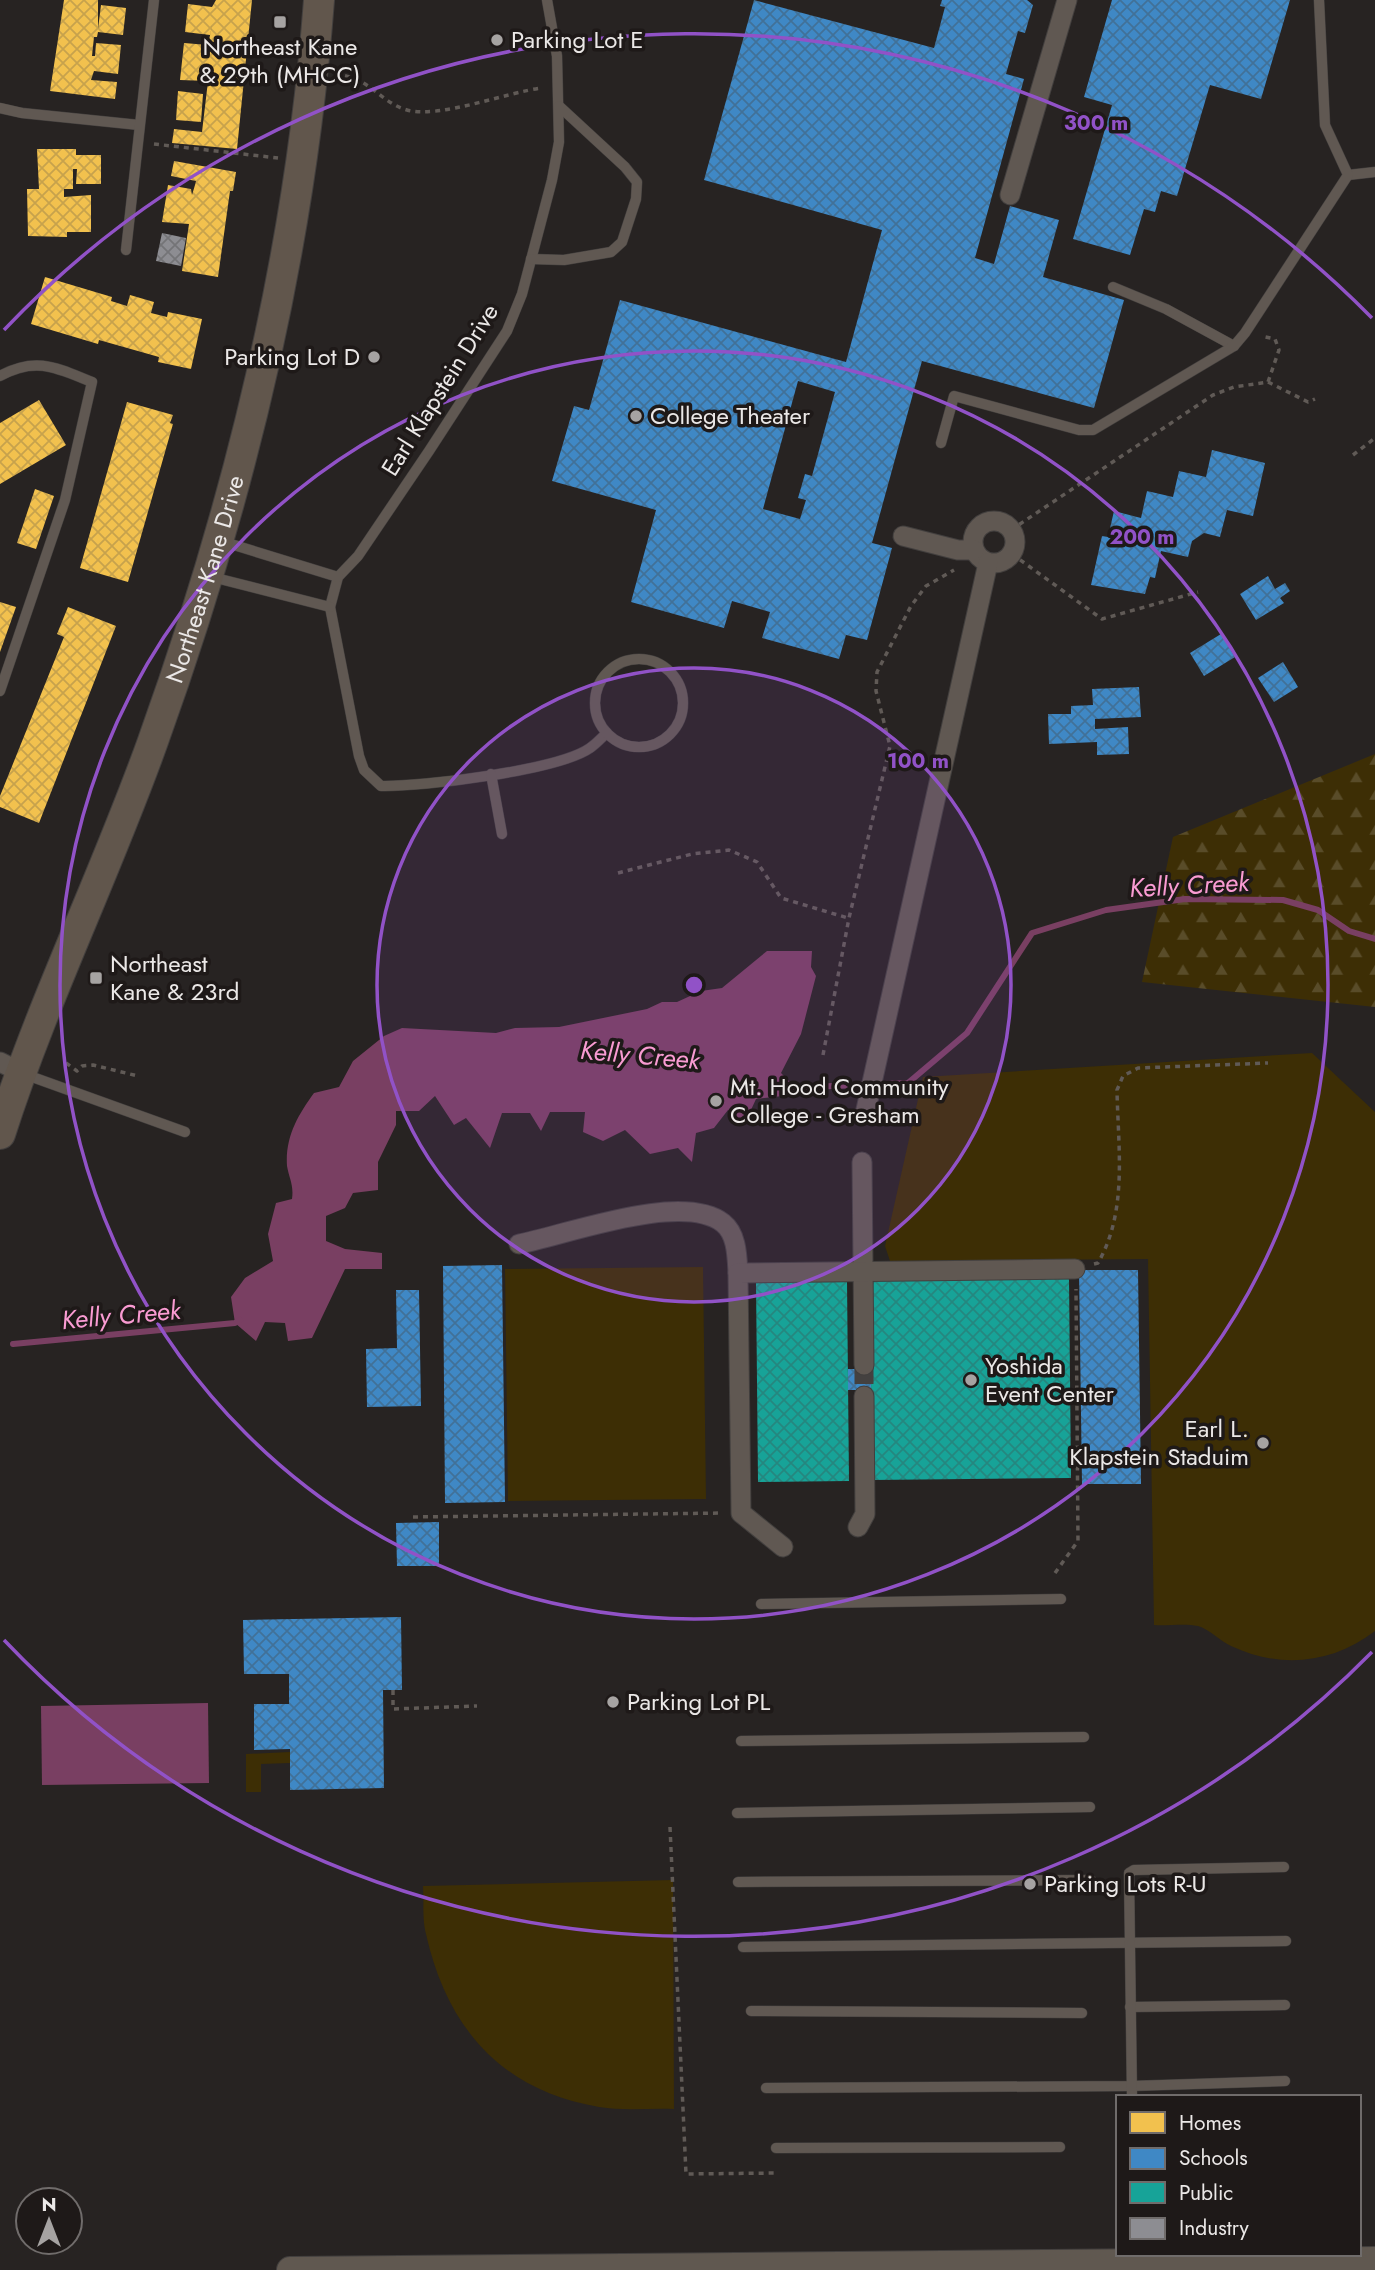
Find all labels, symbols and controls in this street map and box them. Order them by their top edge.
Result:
marker: Northeast Kane & 29th (MHCC) [272,14,288,30]
place label: Parking Lot E [511,22,644,57]
place label: Northeast Kane & 29th (MHCC) [200,29,360,92]
marker: Parking Lot E [489,32,505,48]
text: 300 m [1064,108,1128,138]
street label: Earl Klapstein Drive [372,297,507,483]
place label: Parking Lot D [224,339,360,374]
marker: Parking Lot D [366,349,382,365]
place label: College Theater [650,398,811,433]
marker: College Theater [628,408,644,424]
street label: Northeast Kane Drive [157,471,253,688]
text: 200 m [1109,522,1175,552]
text: 100 m [887,746,949,776]
water label: Kelly Creek [1128,863,1252,907]
place label: Northeast Kane & 23rd [110,946,239,1009]
marker: Northeast Kane & 23rd [88,970,104,986]
centre of rings [682,973,706,997]
water label: Kelly Creek [579,1031,703,1079]
place label: Mt. Hood Community College - Gresham [730,1069,949,1132]
marker: Mt. Hood Community College - Gresham [708,1093,724,1109]
water label: Kelly Creek [60,1291,184,1339]
place label: Yoshida Event Center [985,1348,1115,1411]
marker: Yoshida Event Center [963,1372,979,1388]
place label: Earl L. Klapstein Staduim [1069,1411,1249,1474]
marker: Earl L. Klapstein Staduim [1255,1435,1271,1451]
place label: Parking Lot PL [627,1684,771,1719]
marker: Parking Lot PL [605,1694,621,1710]
place label: Parking Lots R-U [1044,1866,1207,1901]
marker: Parking Lots R-U [1022,1876,1038,1892]
legend [1116,2095,1361,2256]
text: Homes [1179,2108,1241,2138]
text: Schools [1179,2143,1248,2173]
text: Public [1179,2178,1233,2208]
north arrow [14,2186,84,2256]
text: N [41,2191,57,2218]
text: Industry [1179,2213,1250,2243]

